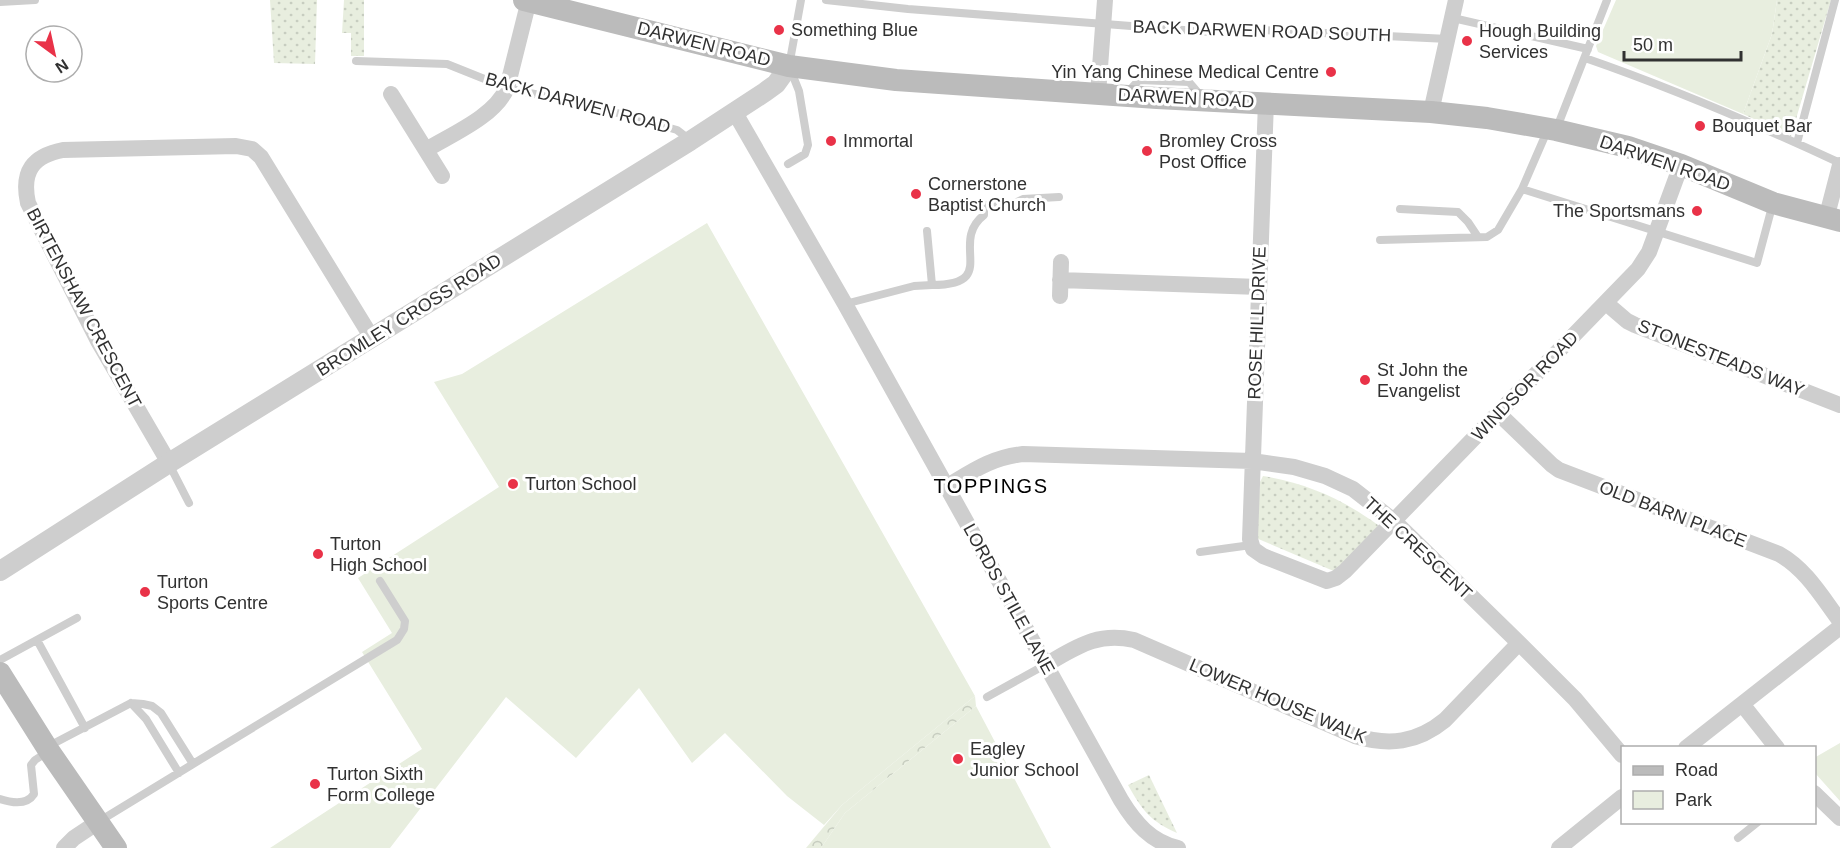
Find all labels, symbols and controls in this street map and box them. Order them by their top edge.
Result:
street label: BACK DARWEN ROAD SOUTH [1132,16,1392,46]
street label: DARWEN ROAD [635,18,773,70]
place label: Something Blue [791,20,918,40]
place label: Hough Building Services [1479,21,1601,62]
marker: Something Blue [772,23,786,37]
north arrow [24,24,84,84]
scale bar [1624,24,1741,62]
marker: Hough Building Services [1460,34,1474,48]
text: 50 m [1633,35,1673,55]
text: N [52,56,71,76]
place label: Yin Yang Chinese Medical Centre [1051,62,1319,82]
marker: Yin Yang Chinese Medical Centre [1324,65,1338,79]
street label: BACK DARWEN ROAD [483,69,673,137]
street label: DARWEN ROAD [1117,84,1255,112]
place label: Bouquet Bar [1712,116,1812,136]
marker: Bouquet Bar [1693,119,1707,133]
place label: Immortal [843,131,913,151]
place label: Bromley Cross Post Office [1159,131,1277,172]
street label: DARWEN ROAD [1597,131,1733,195]
marker: Immortal [824,134,838,148]
marker: Bromley Cross Post Office [1140,144,1154,158]
place label: Cornerstone Baptist Church [928,174,1046,215]
marker: Cornerstone Baptist Church [909,187,923,201]
place label: The Sportsmans [1553,201,1685,221]
marker: The Sportsmans [1690,204,1704,218]
street label: BIRTENSHAW CRESCENT [23,205,145,411]
street label: ROSE HILL DRIVE [1244,246,1270,400]
street label: BROMLEY CROSS ROAD [313,250,505,380]
street label: STONESTEADS WAY [1635,315,1807,401]
street label: WINDSOR ROAD [1468,327,1582,445]
place label: St John the Evangelist [1377,360,1468,401]
marker: St John the Evangelist [1358,373,1372,387]
place label: Turton School [525,474,636,494]
district label: TOPPINGS [934,475,1049,497]
marker: Turton School [506,477,520,491]
street label: OLD BARN PLACE [1597,477,1749,551]
street label: THE CRESCENT [1360,493,1476,603]
street label: LORDS STILE LANE [959,520,1059,678]
place label: Turton High School [330,534,427,575]
marker: Turton High School [311,547,325,561]
place label: Turton Sports Centre [157,572,268,613]
marker: Turton Sports Centre [138,585,152,599]
street label: LOWER HOUSE WALK [1186,655,1370,747]
place label: Eagley Junior School [970,739,1079,780]
legend [1621,746,1816,824]
marker: Eagley Junior School [951,752,965,766]
text: Road [1675,760,1718,780]
place label: Turton Sixth Form College [327,764,435,805]
marker: Turton Sixth Form College [308,777,322,791]
text: Park [1675,790,1713,810]

